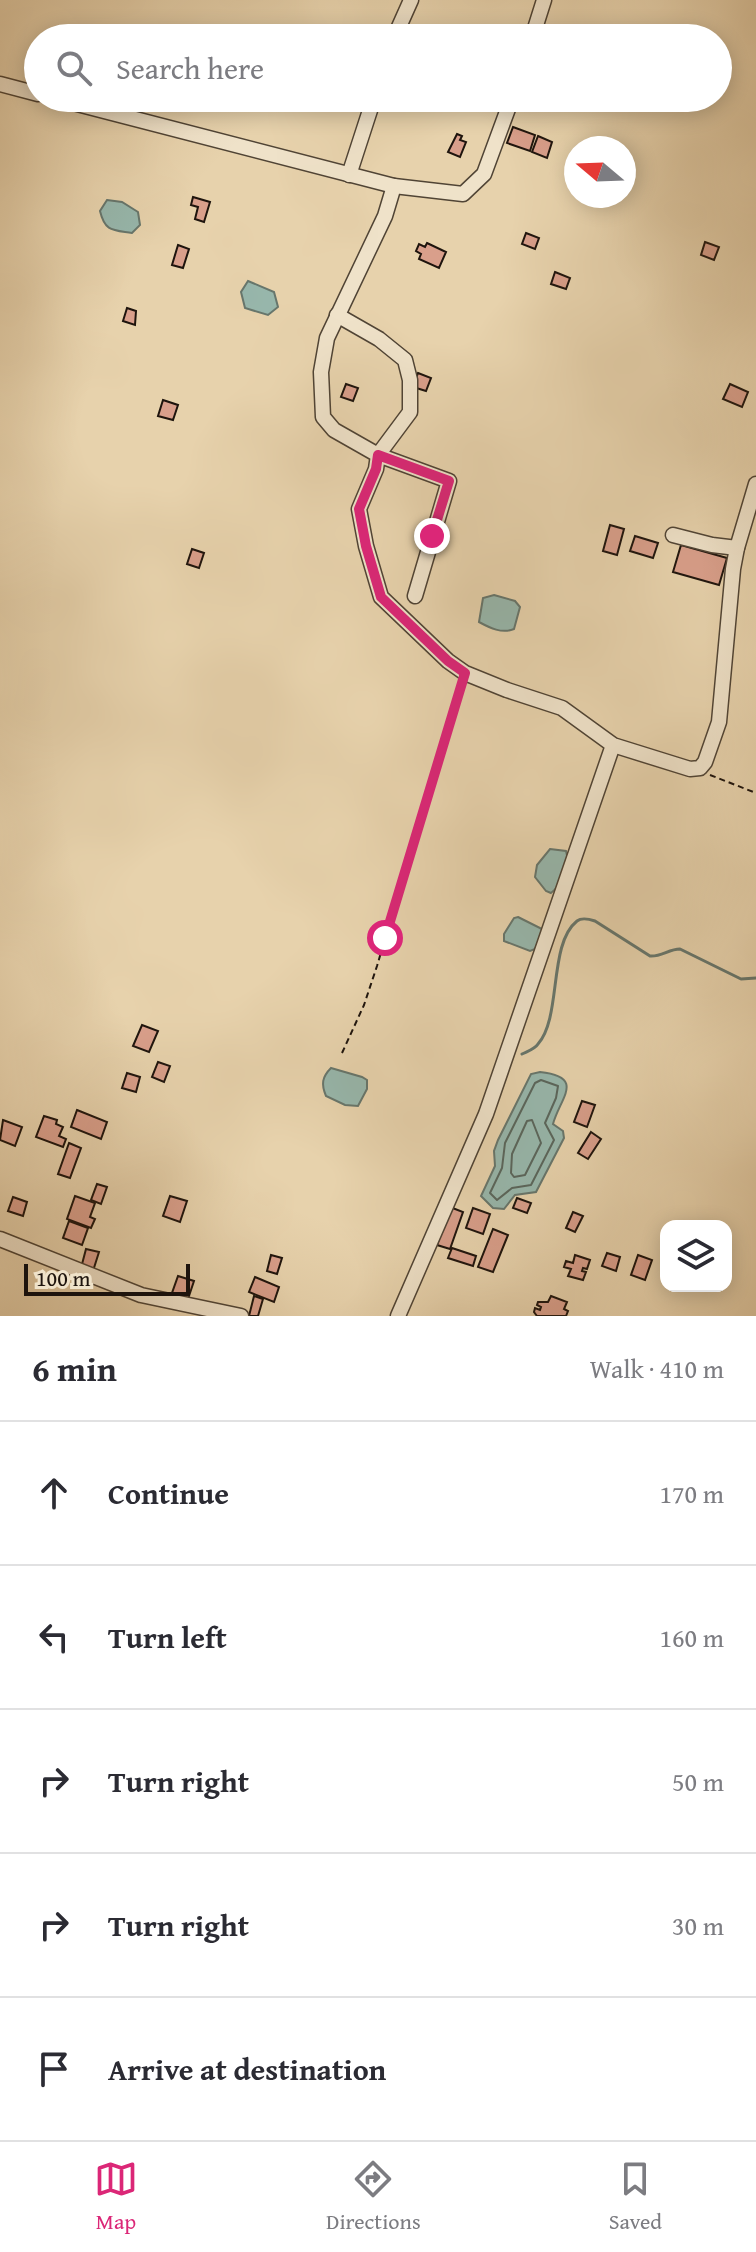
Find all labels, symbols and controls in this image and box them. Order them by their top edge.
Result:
search box [24,24,732,112]
icon: search [52,46,96,90]
text: Search here [116,46,264,90]
north arrow [564,136,636,208]
route end [414,518,450,554]
route start [367,920,403,956]
map controls [660,1220,732,1292]
button: layers [660,1220,732,1292]
scale bar [24,1260,190,1296]
text: 100 m [36,1262,91,1294]
text: 6 min [32,1344,117,1393]
text: Walk · 410 m [590,1349,724,1388]
icon: ahead [32,1471,76,1515]
text: Continue [108,1471,229,1515]
text: 170 m [659,1474,724,1513]
icon: left [32,1615,76,1659]
text: Turn left [108,1615,227,1659]
text: 160 m [659,1618,724,1657]
icon: right [32,1759,76,1803]
text: Turn right [108,1759,249,1803]
text: 50 m [672,1762,724,1801]
icon: right [32,1903,76,1947]
text: Turn right [108,1903,249,1947]
text: 30 m [672,1906,724,1945]
icon: arrive [32,2047,76,2091]
text: Arrive at destination [108,2047,386,2091]
tab: Map [94,2157,138,2237]
tab: Directions [326,2157,421,2237]
tab: Saved [609,2157,662,2237]

